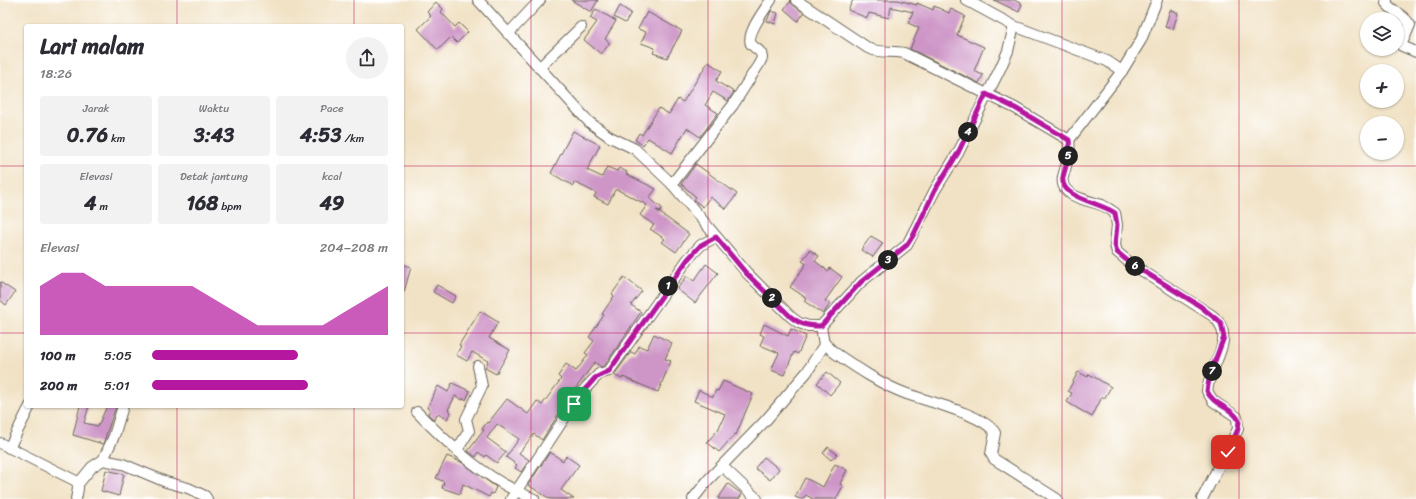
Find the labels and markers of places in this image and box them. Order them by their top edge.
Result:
pin: 4 [958,122,978,142]
pin: 5 [1058,146,1078,166]
pin: 3 [878,250,898,270]
pin: 6 [1125,256,1145,276]
pin: 1 [658,276,678,296]
pin: 2 [762,288,782,308]
pin: 7 [1202,361,1222,381]
pin [557,387,591,421]
pin [1211,435,1245,469]

